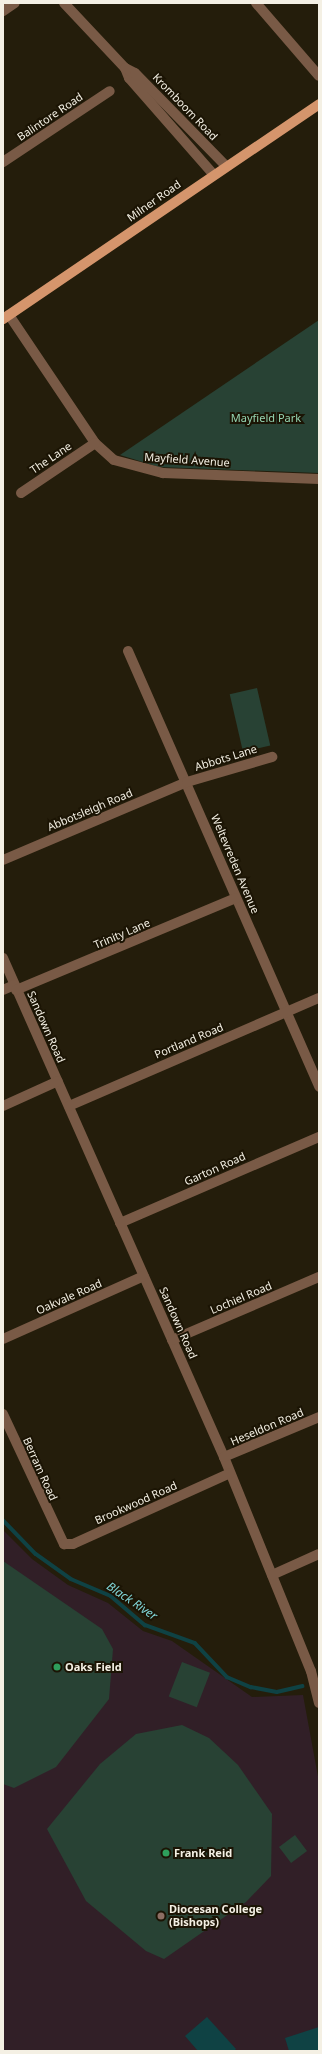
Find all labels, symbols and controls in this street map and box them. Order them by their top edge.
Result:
street label: Kromboom Road [150,71,220,143]
street label: Balintore Road [15,90,85,144]
street label: Milner Road [125,178,183,224]
park label: Mayfield Park [231,411,301,425]
street label: The Lane [28,439,74,477]
street label: Mayfield Avenue [144,450,230,470]
street label: Abbots Lane [193,742,259,774]
street label: Abbotsleigh Road [45,786,135,834]
street label: Weltevreden Avenue [208,812,262,916]
street label: Trinity Lane [92,916,152,952]
street label: Sandown Road [24,989,68,1065]
street label: Portland Road [153,1021,225,1061]
street label: Garton Road [182,1150,248,1188]
street label: Oakvale Road [34,1277,104,1317]
street label: Lochiel Road [208,1279,274,1317]
street label: Sandown Road [156,1285,200,1361]
street label: Heseldon Road [228,1406,306,1448]
street label: Berram Road [20,1435,60,1503]
street label: Brookwood Road [93,1479,179,1527]
water label: Black River [104,1579,160,1623]
place label: Oaks Field [65,1660,122,1674]
marker: Oaks Field [52,1662,62,1672]
place label: Frank Reid [174,1846,232,1860]
marker: Frank Reid [161,1848,171,1858]
place label: Diocesan College (Bishops) [169,1903,262,1929]
marker: Diocesan College (Bishops) [156,1911,166,1921]

